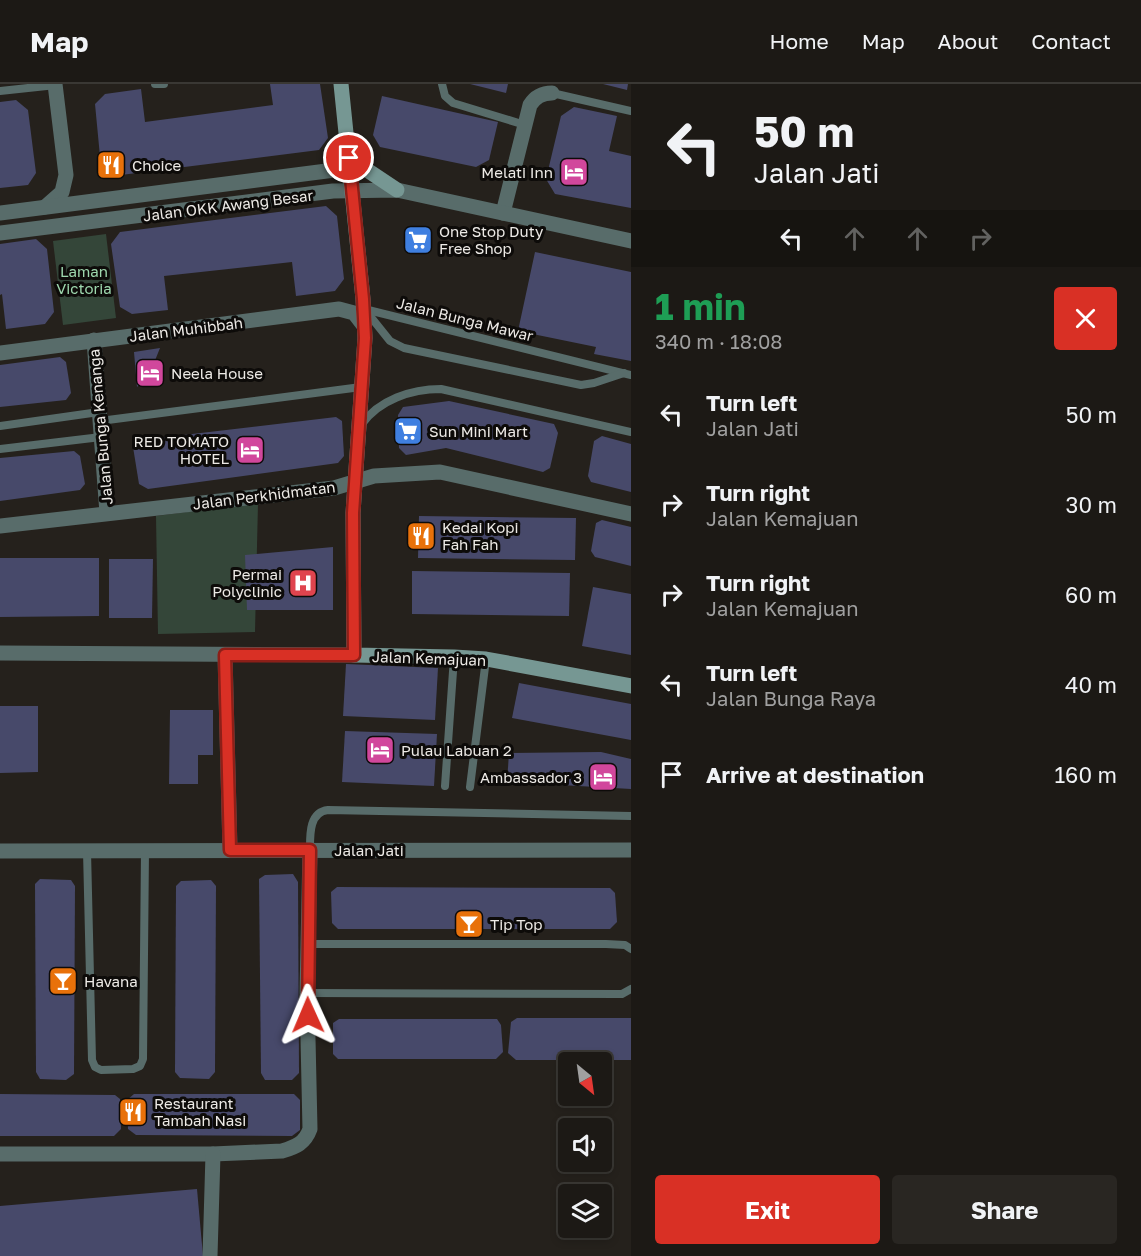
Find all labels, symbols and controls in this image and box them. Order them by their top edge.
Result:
text: Map [30,25,88,58]
text: Home [769,28,829,54]
text: Map [862,28,905,54]
text: About [938,28,998,54]
text: Contact [1031,28,1111,54]
text: 50 m [754,106,854,156]
icon: left [655,108,733,186]
pin [323,132,374,183]
icon: arrive [332,141,365,174]
restaurant icon: Choice [95,149,127,181]
place label: Choice [132,156,182,174]
hotel icon: Melati Inn [558,156,590,188]
text: Jalan Jati [754,157,880,189]
place label: Melati Inn [481,163,553,181]
street label: Jalan OKK Awang Besar [142,186,314,224]
place label: One Stop Duty Free Shop [439,222,544,257]
icon: left [775,222,808,255]
icon: ahead [838,222,871,255]
icon: ahead [901,222,934,255]
icon: right [964,222,997,255]
supermarket icon: One Stop Duty Free Shop [402,224,434,256]
park label: Laman Victoria [56,262,112,297]
text: 1 min [655,285,746,328]
button: close [1054,287,1117,350]
street label: Jalan Bunga Mawar [395,293,535,345]
street label: Jalan Muhibbah [128,313,244,345]
text: 340 m · 18:08 [655,329,783,353]
street label: Jalan Bunga Kenanga [84,348,116,506]
hotel icon: Neela House [134,357,166,389]
place label: Neela House [171,364,263,382]
text: Turn left [706,389,797,416]
icon: left [655,398,688,431]
text: 50 m [1066,401,1117,428]
supermarket icon: Sun Mini Mart [392,415,424,447]
text: Jalan Jati [706,416,799,440]
place label: Sun Mini Mart [429,422,528,440]
place label: RED TOMATO HOTEL [133,432,229,467]
hotel icon: RED TOMATO HOTEL [234,434,266,466]
street label: Jalan Perkhidmatan [192,477,336,513]
text: Turn right [706,479,810,506]
icon: right [655,488,688,521]
text: 30 m [1066,491,1117,518]
text: Jalan Kemajuan [706,506,858,530]
place label: Kedai Kopi Fah Fah [442,518,519,553]
restaurant icon: Kedai Kopi Fah Fah [405,520,437,552]
place label: Permai Polyclinic [212,565,282,600]
hospital icon: Permai Polyclinic [287,567,319,599]
text: Turn right [706,569,810,596]
icon: right [655,578,688,611]
text: 60 m [1065,581,1117,608]
text: Jalan Kemajuan [706,596,858,620]
street label: Jalan Kemajuan [372,647,486,669]
text: Turn left [706,659,797,686]
icon: left [655,668,688,701]
text: 40 m [1065,671,1117,698]
text: Jalan Bunga Raya [706,686,876,710]
hotel icon: Pulau Labuan 2 [364,734,396,766]
place label: Pulau Labuan 2 [401,741,512,759]
icon: arrive [655,758,688,791]
hotel icon: Ambassador 3 [587,761,619,793]
text: Arrive at destination [706,761,924,788]
text: 160 m [1054,761,1117,788]
place label: Ambassador 3 [480,768,582,786]
street label: Jalan Jati [334,841,404,859]
bar icon: Tip Top [453,908,485,940]
place label: Tip Top [490,915,542,933]
bar icon: Havana [47,965,79,997]
place label: Havana [84,972,138,990]
position arrow [276,983,340,1047]
north arrow [558,1052,612,1106]
map controls [558,1052,612,1238]
place label: Restaurant Tambah Nasi [154,1094,246,1129]
restaurant icon: Restaurant Tambah Nasi [117,1096,149,1128]
button: sound [558,1118,612,1172]
button: Exit [655,1175,880,1244]
button: Share [892,1175,1117,1244]
button: layers [558,1184,612,1238]

